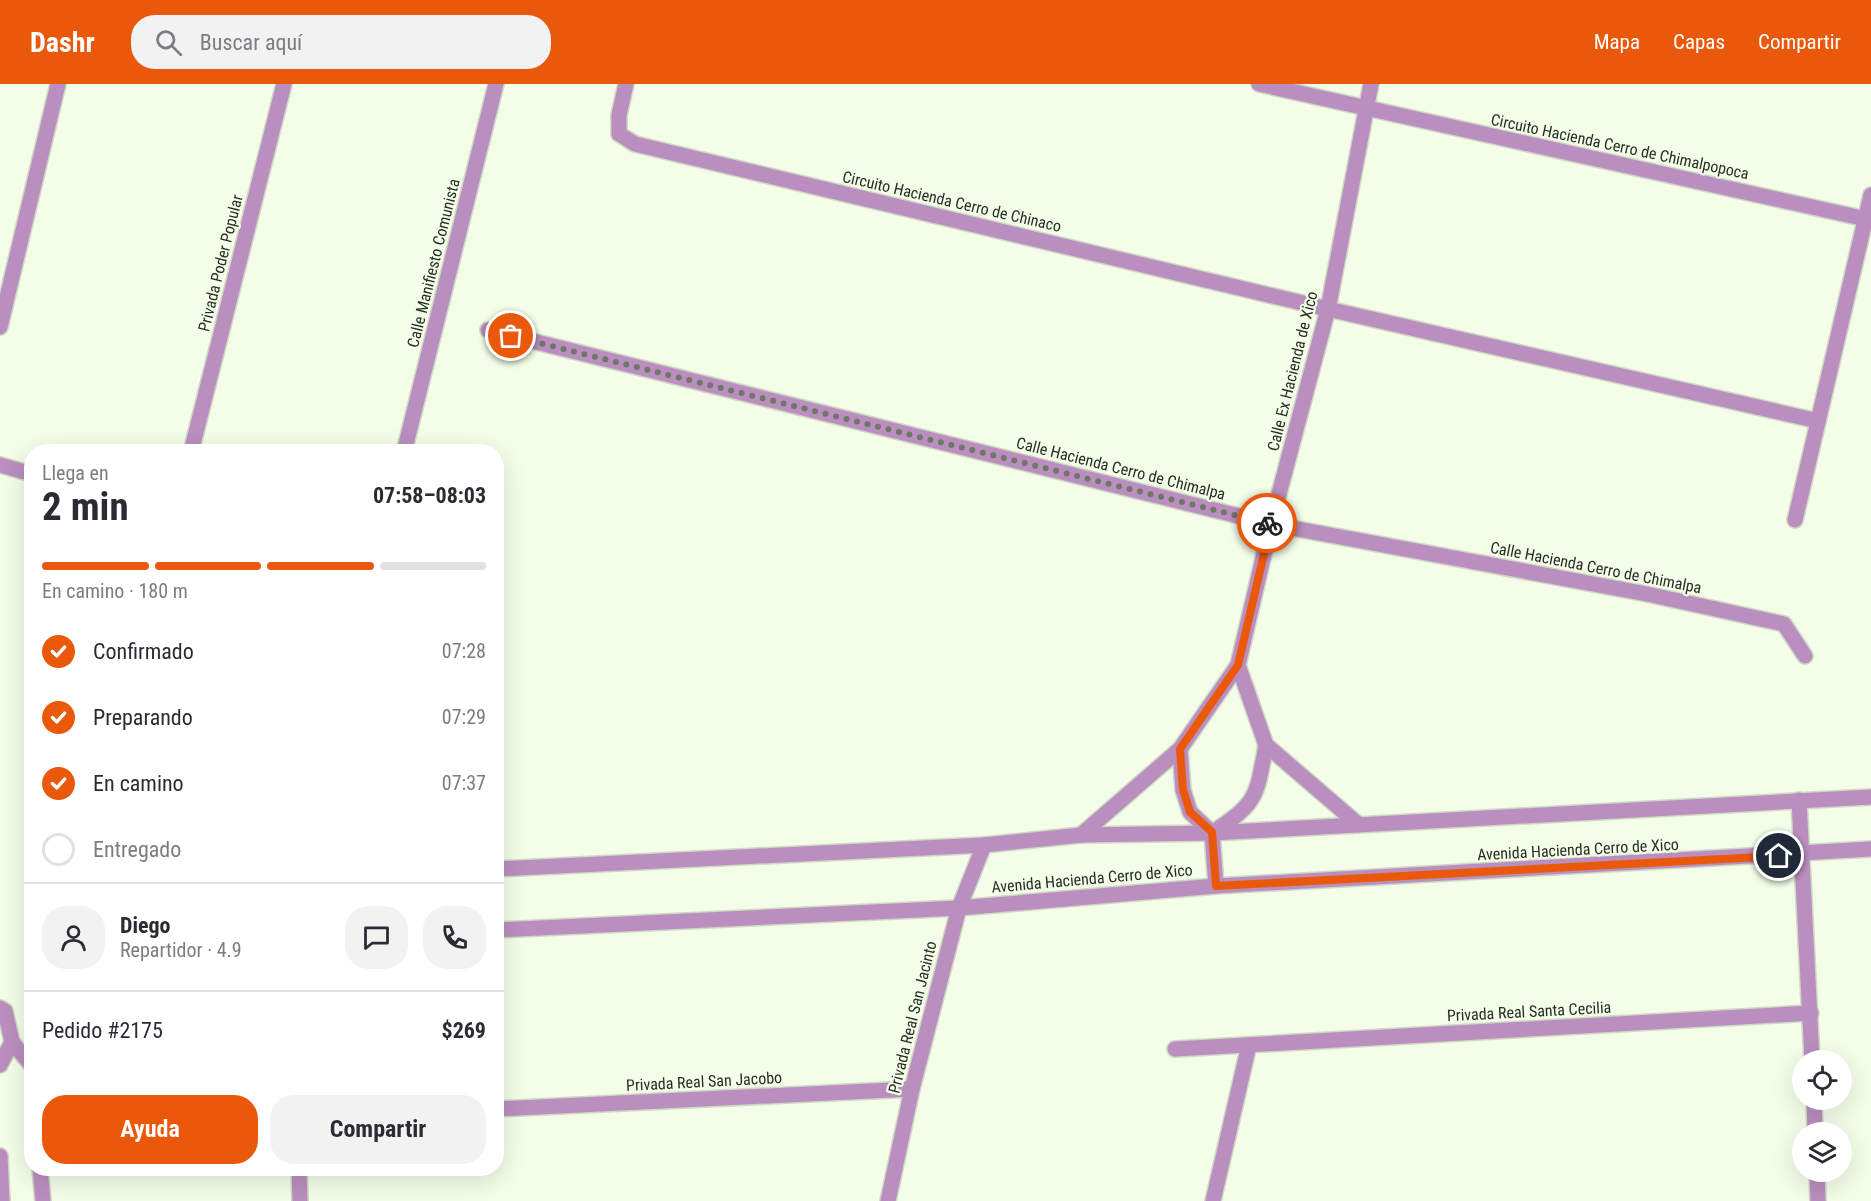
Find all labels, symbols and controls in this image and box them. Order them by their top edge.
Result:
search box [131,15,551,69]
text: Dashr [30,26,95,59]
icon: search [152,26,185,59]
text: Buscar aquí [200,30,302,55]
text: Mapa [1594,30,1640,54]
text: Capas [1673,30,1725,54]
text: Compartir [1758,30,1841,54]
street label: Circuito Hacienda Cerro de Chimalpopoca [1489,110,1751,183]
street label: Circuito Hacienda Cerro de Chinaco [841,167,1063,236]
street label: Calle Manifiesto Comunista [403,177,464,350]
street label: Privada Poder Popular [194,193,247,334]
street label: Calle Ex Hacienda de Xico [1263,289,1322,453]
pin [485,310,536,361]
icon: bag [494,319,527,352]
street label: Calle Hacienda Cerro de Chimalpa [1014,433,1227,504]
text: Llega en [42,461,109,485]
text: 07:58–08:03 [373,483,486,508]
text: 2 min [42,484,129,530]
courier [1237,493,1297,553]
icon: bike [1251,507,1284,540]
street label: Calle Hacienda Cerro de Chimalpa [1489,538,1703,597]
text: En camino · 180 m [42,579,188,603]
icon: check [42,635,75,668]
text: Confirmado [93,639,194,664]
text: 07:28 [442,639,486,663]
icon: check [42,701,75,734]
text: Preparando [93,705,193,730]
text: 07:29 [442,705,486,729]
icon: check [42,767,75,800]
text: En camino [93,771,184,796]
text: 07:37 [442,771,486,795]
pin [1753,830,1804,881]
street label: Avenida Hacienda Cerro de Xico [1477,835,1679,864]
text: Entregado [93,837,181,862]
icon: home [1762,839,1795,872]
street label: Avenida Hacienda Cerro de Xico [991,860,1193,897]
button: person [42,906,105,969]
button: chat [345,906,408,969]
button: phone [423,906,486,969]
text: Diego [120,913,171,938]
text: Repartidor · 4.9 [120,938,242,962]
street label: Privada Real San Jacinto [884,939,941,1095]
street label: Privada Real Santa Cecilia [1446,998,1612,1025]
text: Pedido #2175 [42,1018,163,1043]
text: $269 [442,1018,486,1043]
map controls [1792,1050,1852,1182]
button: locate [1792,1050,1852,1110]
street label: Privada Real San Jacobo [626,1068,783,1095]
button: Ayuda [42,1095,258,1164]
button: Compartir [270,1095,486,1164]
button: layers [1792,1122,1852,1182]

